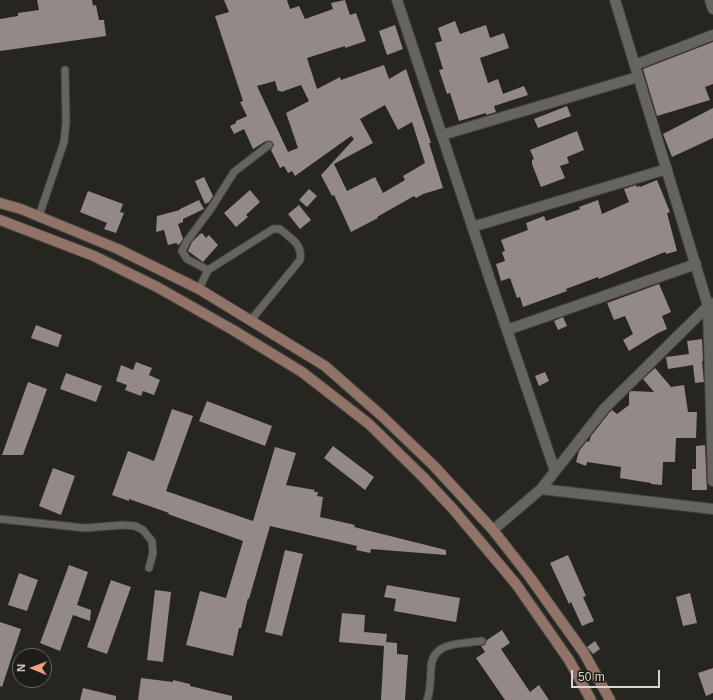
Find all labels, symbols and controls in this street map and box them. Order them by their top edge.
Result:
north arrow [12,648,52,688]
scale bar [573,662,662,688]
text: N [15,664,27,672]
text: 50 m [578,670,605,684]

